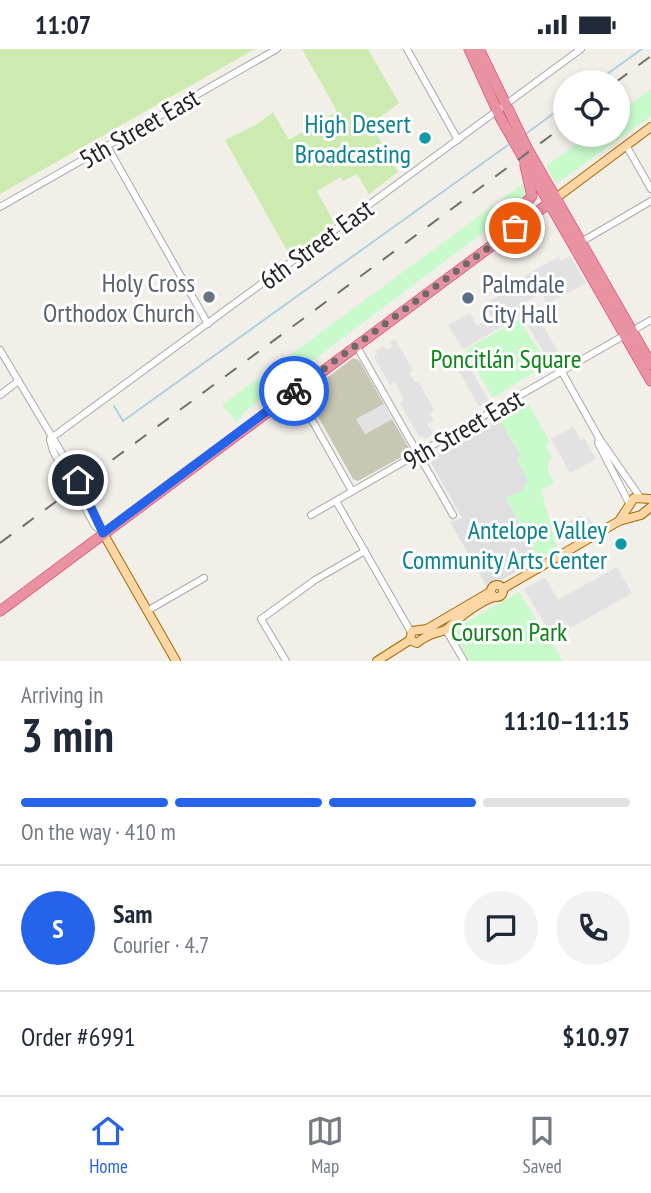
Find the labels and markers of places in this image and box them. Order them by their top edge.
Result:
place label: High Desert Broadcasting [295,107,411,170]
marker: High Desert Broadcasting [417,130,433,146]
pin [485,198,545,258]
place label: Holy Cross Orthodox Church [43,266,195,329]
place label: Palmdale City Hall [482,267,565,330]
marker: Holy Cross Orthodox Church [201,289,217,305]
marker: Palmdale City Hall [460,290,476,306]
pin [48,450,108,510]
place label: Antelope Valley Community Arts Center [402,513,607,576]
marker: Antelope Valley Community Arts Center [613,536,629,552]

